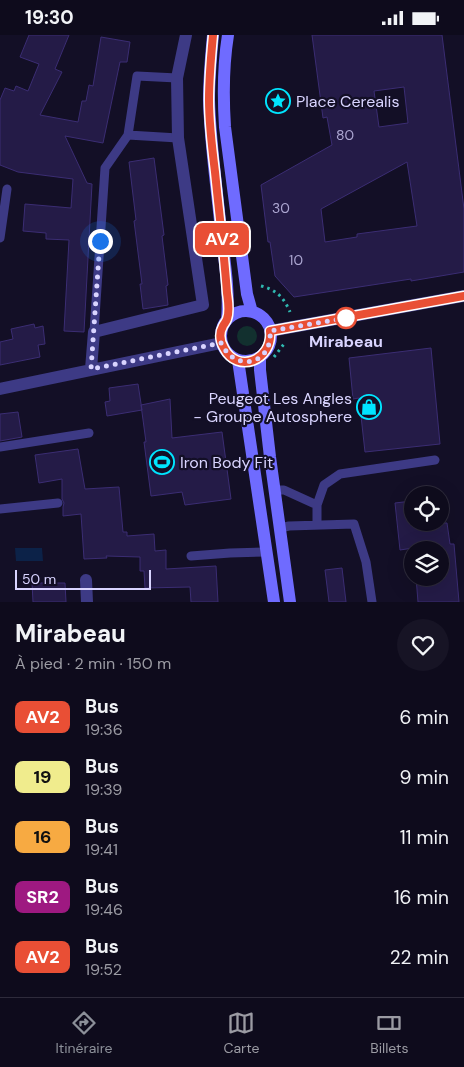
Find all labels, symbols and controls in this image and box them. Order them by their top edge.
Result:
text: 19:30 [25,5,74,30]
place icon: Place Cerealis [265,88,291,114]
place label: Place Cerealis [296,91,399,112]
house number: 80 [336,126,354,144]
house number: 30 [272,199,290,217]
line badge: AV2 [193,223,251,255]
text: AV2 [205,227,239,251]
your location [88,229,113,254]
house number: 10 [289,251,303,269]
marker: Mirabeau [335,307,357,329]
place label: Mirabeau [309,331,383,352]
place label: Peugeot Les Angles - Groupe Autosphere [193,388,352,427]
shop icon: Peugeot Les Angles - Groupe Autosphere [356,394,382,420]
sports icon: Iron Body Fit [149,449,175,475]
place label: Iron Body Fit [180,452,273,473]
map controls [404,486,449,586]
button: locate [404,486,449,531]
button: layers [404,541,449,586]
scale bar [15,567,151,590]
text: 50 m [22,570,56,588]
text: Mirabeau [15,618,126,649]
button: heart [397,619,449,671]
text: À pied · 2 min · 150 m [15,653,171,674]
text: Bus [85,694,119,719]
text: AV2 [25,705,60,729]
text: 6 min [400,705,449,730]
text: 19:36 [85,719,123,740]
text: Bus [85,754,119,779]
text: 19 [34,765,51,789]
text: 9 min [400,765,449,790]
text: 19:39 [85,779,122,800]
text: Bus [85,814,119,839]
text: 16 [34,825,51,849]
text: 11 min [400,825,449,850]
text: 19:41 [85,839,118,860]
text: Bus [85,874,119,899]
text: SR2 [26,885,59,909]
text: 16 min [394,885,449,910]
text: 19:46 [85,899,123,920]
text: Bus [85,934,119,959]
text: AV2 [25,945,60,969]
text: 22 min [390,945,449,970]
text: 19:52 [85,959,122,980]
tab: Itinéraire [55,1009,113,1057]
tab: Carte [223,1009,259,1057]
tab: Billets [370,1009,409,1057]

